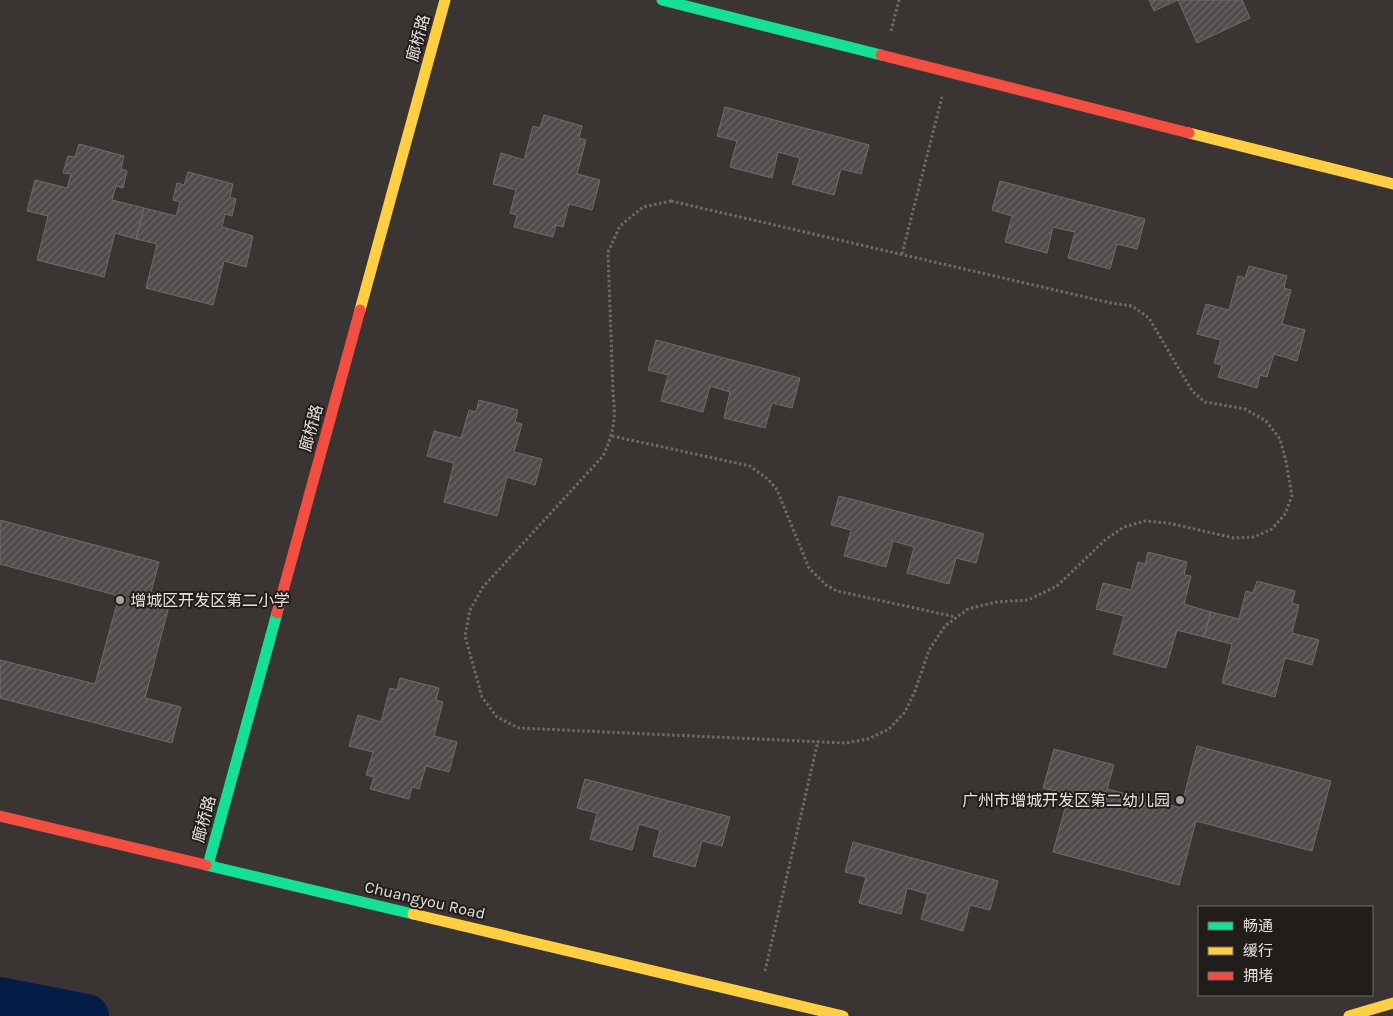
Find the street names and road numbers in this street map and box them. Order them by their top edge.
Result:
street label: 廊桥路 [403,12,433,64]
street label: 廊桥路 [296,402,326,454]
street label: 廊桥路 [189,793,219,845]
street label: Chuangyou Road [363,877,487,923]

